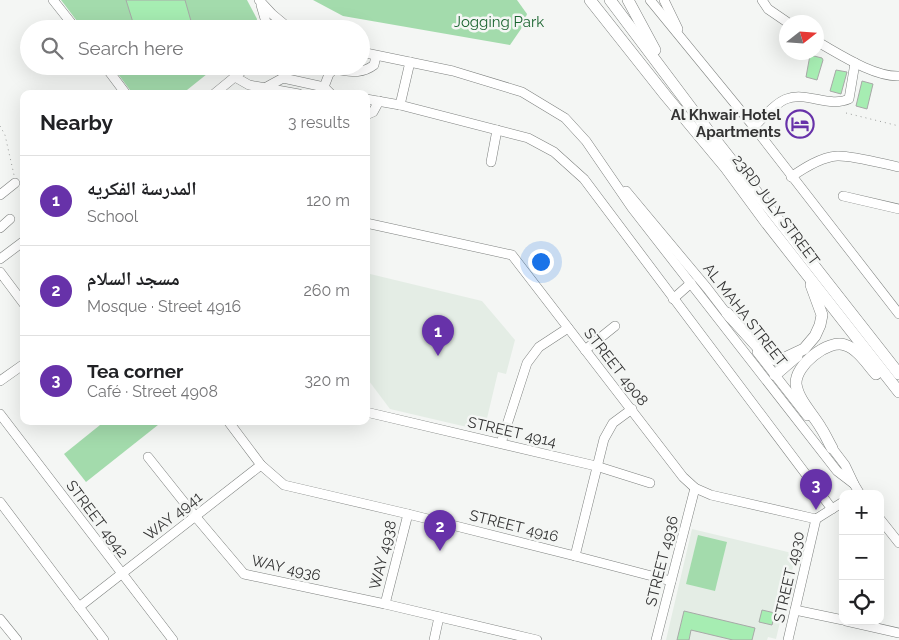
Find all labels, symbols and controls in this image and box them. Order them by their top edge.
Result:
park label: Jogging Park [454,13,544,31]
north arrow [779,15,824,60]
search box [20,20,370,75]
icon: search [38,34,66,62]
text: Search here [78,37,184,59]
place label: Al Khwair Hotel Apartments [671,106,781,141]
hotel icon: Al Khwair Hotel Apartments [785,109,815,139]
text: Nearby [40,110,113,135]
text: 3 results [288,113,350,132]
street label: 23RD JULY STREET [729,151,823,269]
text: المدرسة الفكريه [87,177,197,199]
text: 1 [52,191,60,210]
text: 120 m [306,191,350,210]
text: School [87,207,138,226]
your location [528,249,554,275]
street label: AL MAHA STREET [699,260,791,370]
text: مسجد السلام [87,267,180,289]
text: 2 [51,281,61,300]
text: 260 m [303,281,350,300]
text: Mosque · Street 4916 [87,297,241,316]
pin: 1 [422,315,454,356]
street label: STREET 4908 [580,324,652,410]
text: Tea corner [87,360,183,382]
text: 3 [52,371,60,390]
text: 320 m [305,371,350,390]
text: Café · Street 4908 [87,382,218,401]
street label: STREET 4914 [466,413,558,451]
pin: 3 [800,469,832,510]
street label: STREET 4942 [62,477,132,561]
street label: WAY 4941 [141,488,206,544]
map controls [839,490,884,625]
button: + [839,490,884,535]
street label: STREET 4916 [468,506,560,546]
pin: 2 [424,510,456,551]
street label: STREET 4936 [642,514,682,608]
street label: WAY 4938 [366,518,400,591]
street label: STREET 4930 [770,530,808,624]
button: − [839,535,884,580]
street label: WAY 4936 [249,551,323,585]
button: locate [839,580,884,625]

